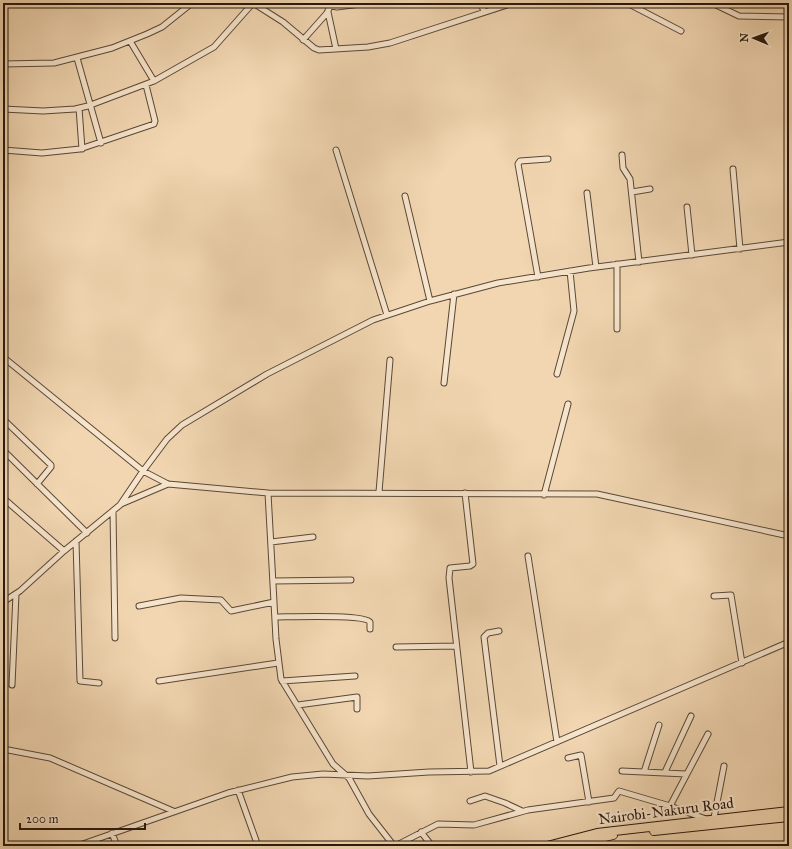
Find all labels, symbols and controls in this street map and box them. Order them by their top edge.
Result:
north arrow [734,18,774,58]
text: N [738,32,751,43]
street label: Nairobi-Nakuru Road [597,794,735,828]
scale bar [20,805,145,831]
text: 200 m [26,812,59,826]

